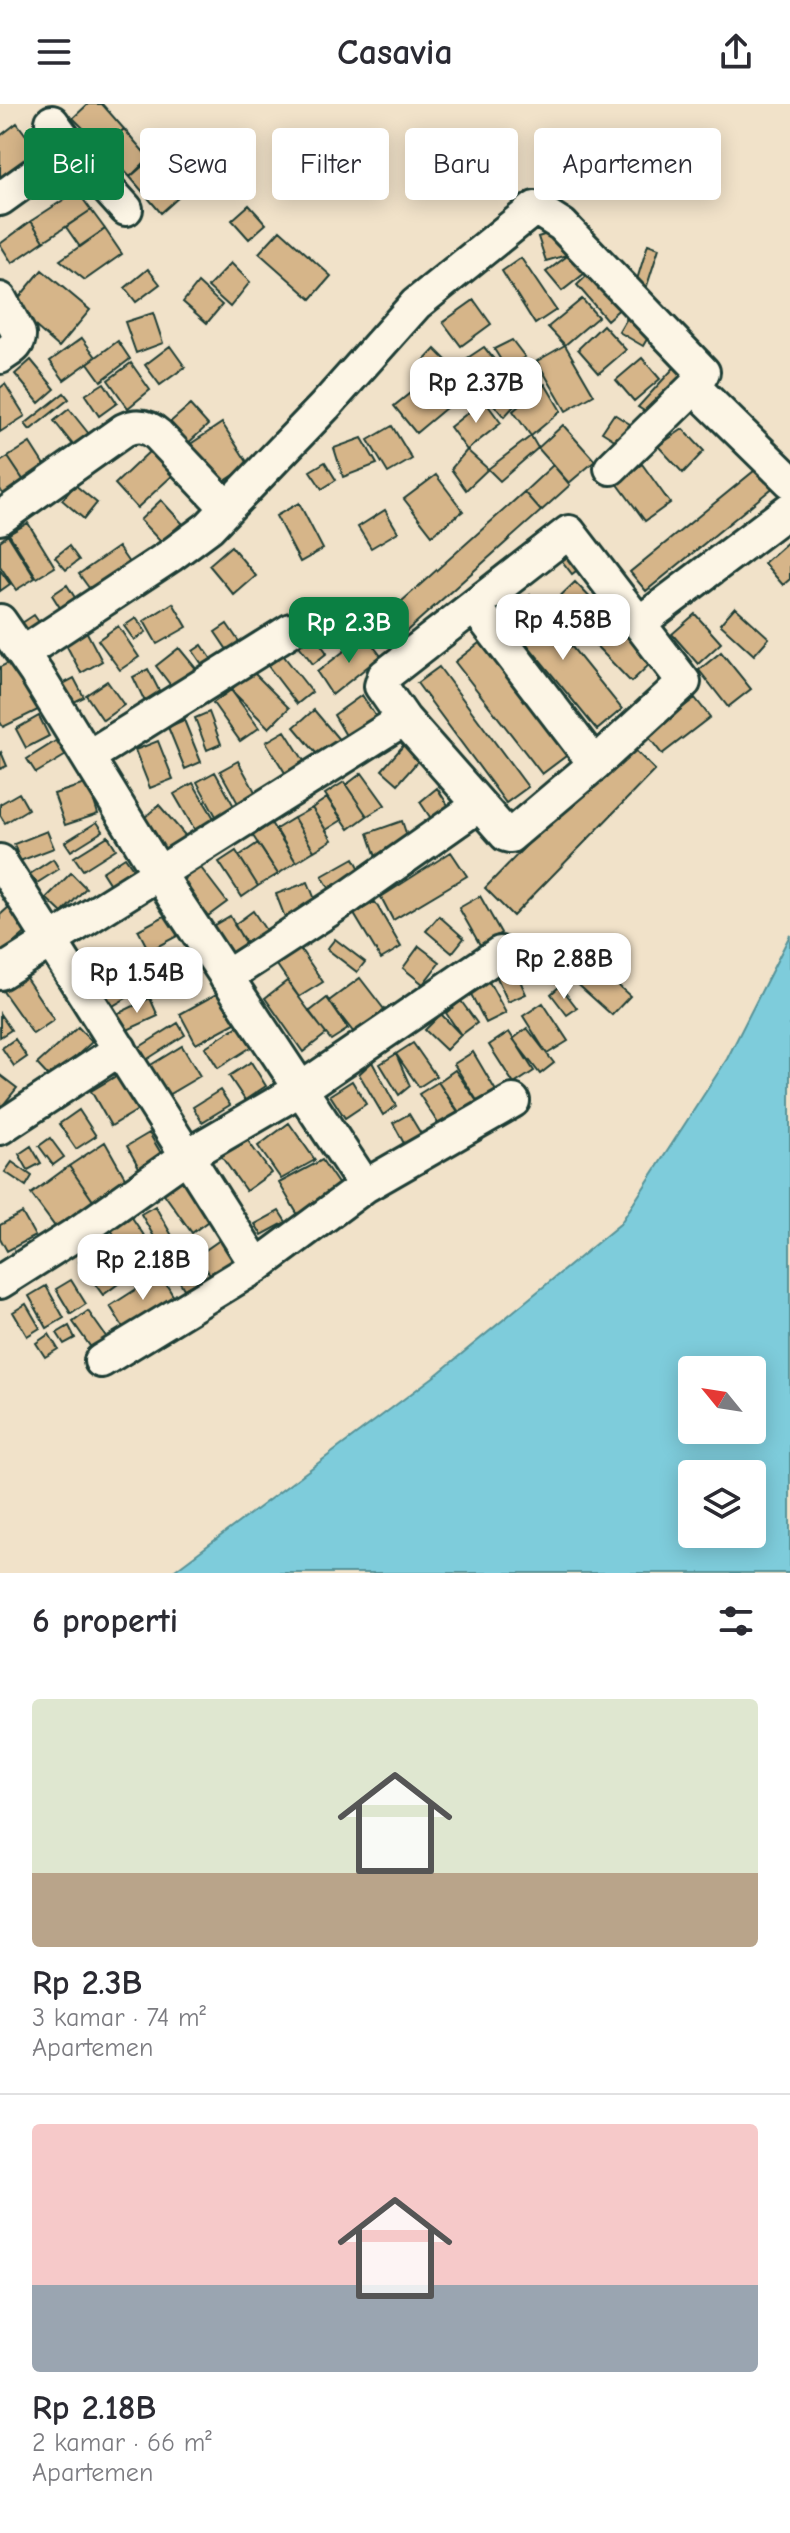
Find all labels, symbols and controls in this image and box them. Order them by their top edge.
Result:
icon: menu [32,30,76,74]
icon: share [714,30,758,74]
text: Casavia [337,32,453,73]
chip: Beli [24,128,124,200]
chip: Sewa [140,128,256,200]
chip: Filter [272,128,389,200]
chip: Baru [405,128,518,200]
chip: Apartemen [534,128,721,200]
pin: Rp 2.37B [393,357,559,425]
text: Rp 2.37B [428,368,524,398]
pin: Rp 4.58B [480,594,646,662]
pin: Rp 2.3B [275,597,423,665]
text: Rp 4.58B [514,605,612,635]
text: Rp 2.3B [307,608,391,638]
pin: Rp 2.88B [481,933,647,1001]
text: Rp 2.88B [515,944,613,974]
pin: Rp 1.54B [54,947,220,1015]
text: Rp 1.54B [90,958,184,988]
pin: Rp 2.18B [60,1234,226,1302]
text: Rp 2.18B [95,1245,191,1275]
north arrow [678,1356,766,1444]
map controls [678,1356,766,1548]
button: layers [678,1460,766,1548]
icon: filters [714,1599,758,1643]
text: 6 properti [32,1601,178,1641]
icon: home [323,1751,467,1895]
text: Rp 2.3B [32,1963,142,2003]
text: 3 kamar · 74 m² [32,2003,206,2033]
text: Apartemen [32,2033,153,2063]
icon: home [323,2176,467,2320]
text: Rp 2.18B [32,2388,156,2428]
text: 2 kamar · 66 m² [32,2428,212,2458]
text: Apartemen [32,2458,153,2488]

